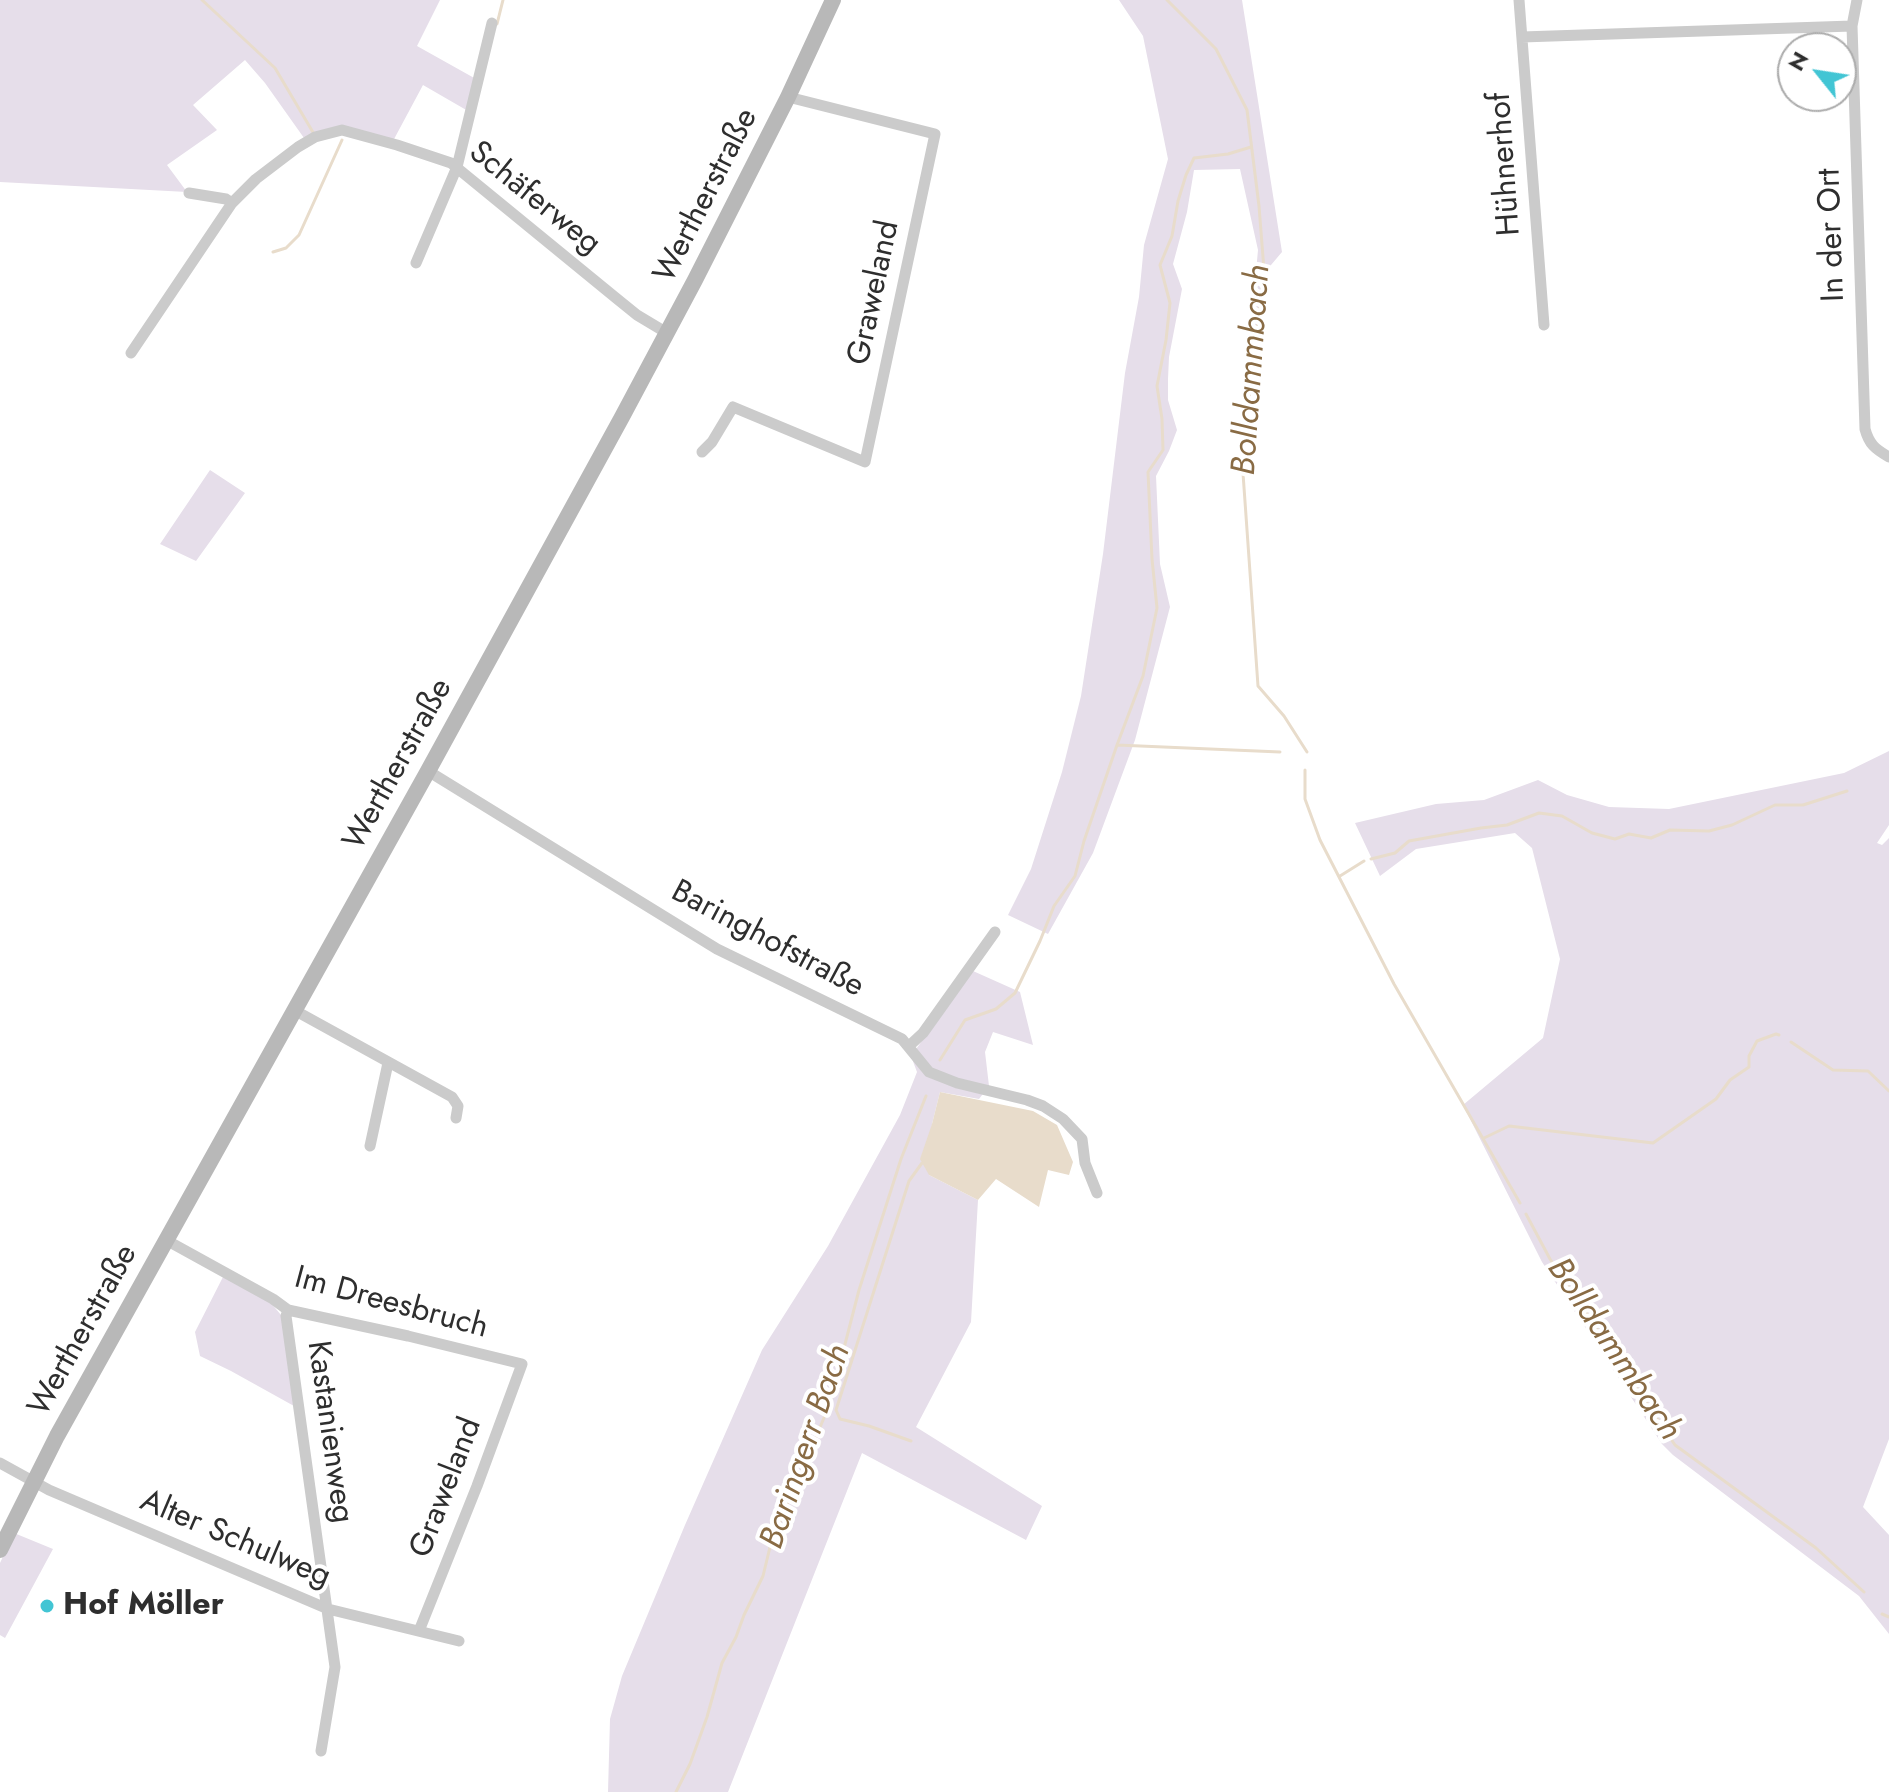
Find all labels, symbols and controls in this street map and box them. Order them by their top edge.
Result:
north arrow [1777,32,1857,112]
text: N [1780,45,1816,77]
street label: Hühnerhof [1482,91,1530,237]
street label: Wertherstraße [647,103,767,289]
street label: Schäferweg [460,134,608,264]
street label: In der Ort [1811,168,1855,302]
street label: Graweland [841,217,909,369]
water label: Bolldammbach [1225,263,1281,477]
street label: Wertherstraße [336,673,462,857]
street label: Baringhofstraße [664,873,870,1007]
street label: Wertherstraße [21,1239,147,1423]
water label: Bolldammbach [1537,1251,1689,1449]
street label: Im Dreesbruch [290,1260,492,1348]
street label: Kastanienweg [297,1338,361,1526]
water label: Baringerr Bach [753,1339,861,1555]
street label: Graweland [403,1413,491,1563]
street label: Alter Schulweg [134,1483,336,1597]
place label: Hof Möller [63,1587,224,1625]
marker: Hof Möller [38,1597,56,1615]

